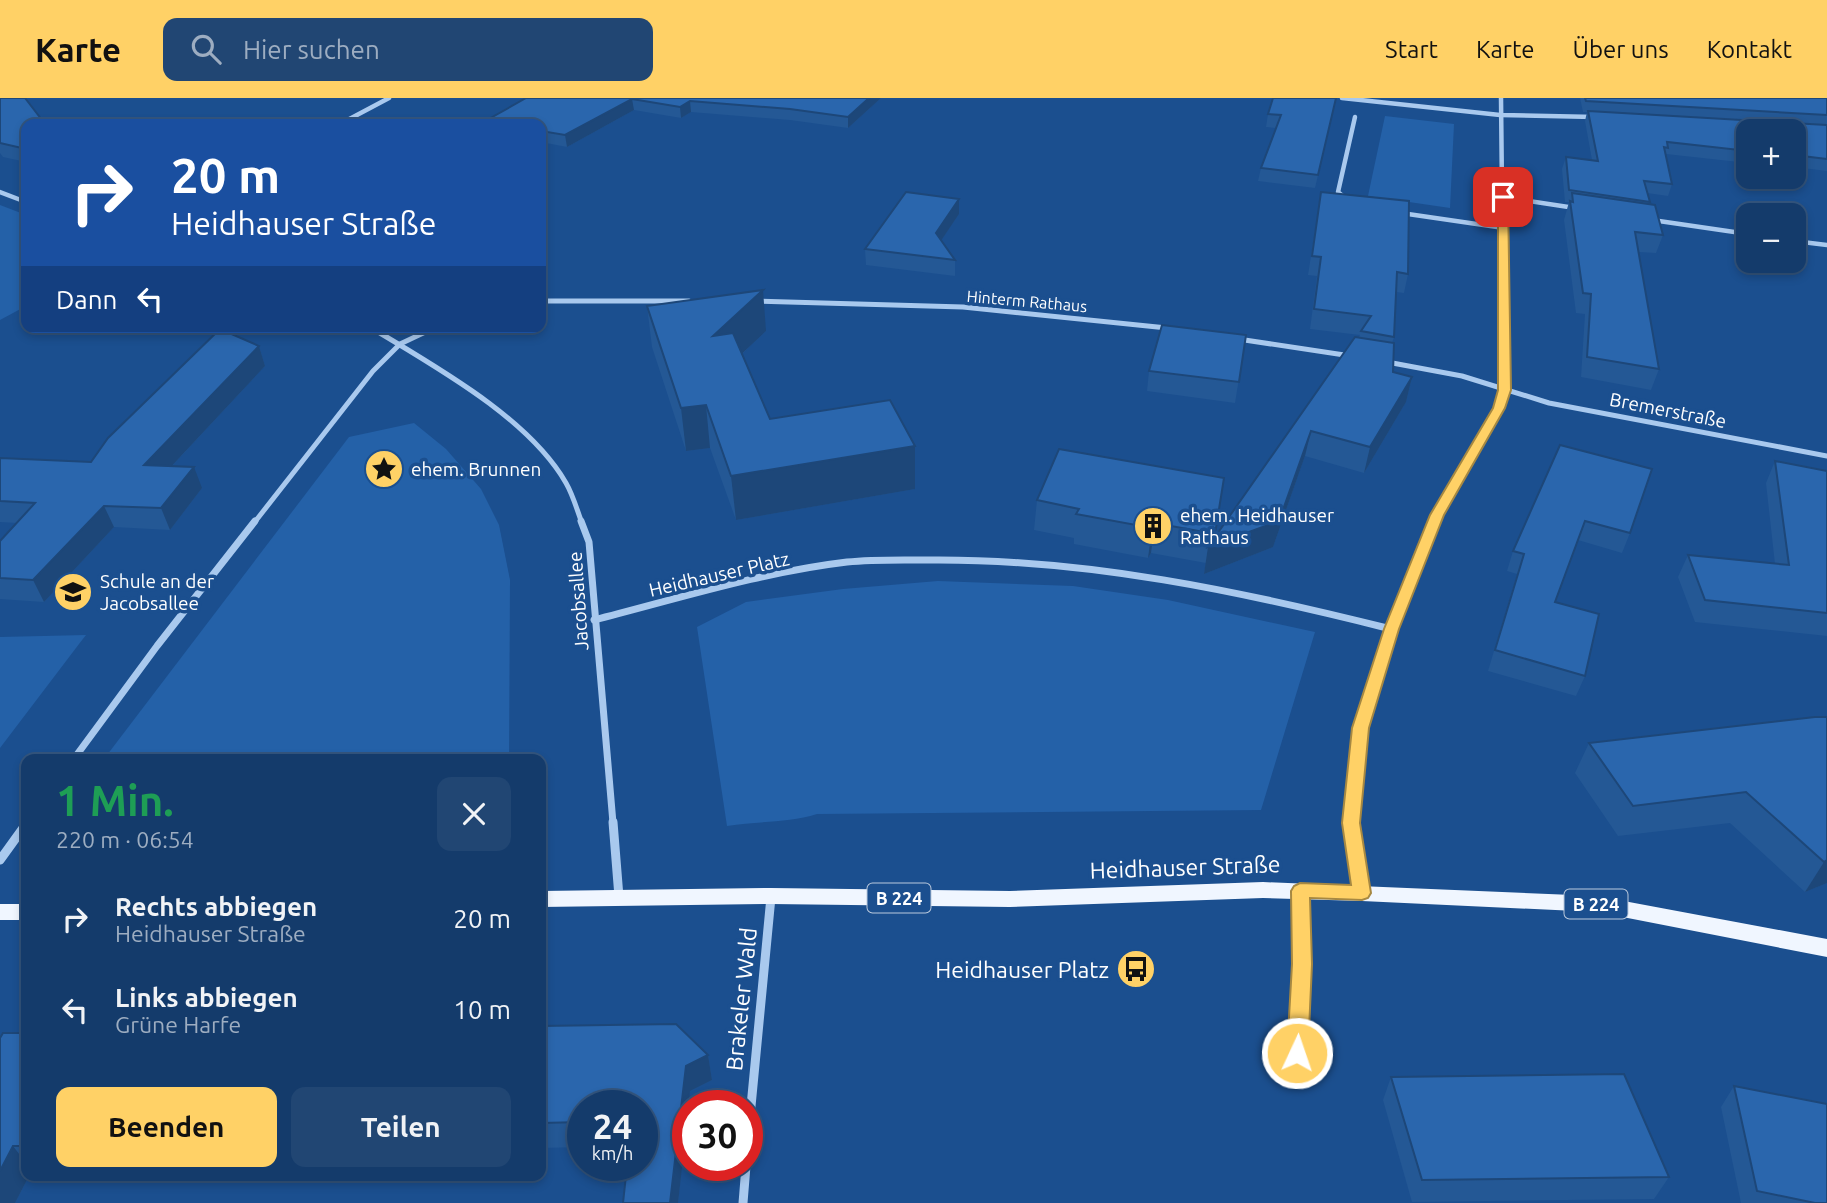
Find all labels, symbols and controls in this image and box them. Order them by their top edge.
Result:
search box [163,18,653,81]
icon: search [187,30,225,68]
text: Karte [35,31,121,68]
text: Hier suchen [243,35,380,64]
text: Start [1385,36,1438,63]
text: Karte [1476,36,1535,63]
text: Über uns [1573,36,1669,63]
text: Kontakt [1707,36,1792,63]
map controls [1736,119,1806,273]
button: + [1736,119,1806,189]
icon: right [56,147,147,238]
text: 20 m [171,147,280,202]
pin [1473,167,1533,227]
icon: arrive [1484,178,1522,216]
button: − [1736,203,1806,273]
text: Heidhauser Straße [171,205,436,241]
icon: left [131,280,169,318]
text: Dann [56,285,117,314]
street label: Hinterm Rathaus [966,287,1088,315]
street label: Bremerstraße [1608,388,1728,432]
place icon: ehem. Brunnen [363,448,405,490]
place label: ehem. Brunnen [411,458,541,480]
place label: ehem. Heidhauser Rathaus [1180,504,1334,548]
building icon: ehem. Heidhauser Rathaus [1132,505,1174,547]
street label: Heidhauser Platz [647,547,792,601]
street label: Jacobsallee [564,551,592,651]
place label: Schule an der Jacobsallee [100,570,214,614]
school or university icon: Schule an der Jacobsallee [52,571,94,613]
text: 1 Min. [56,777,174,824]
button: close [437,777,511,851]
text: 220 m · 06:54 [56,827,194,852]
street label: Heidhauser Straße [1089,851,1281,883]
road number: B 224 [867,884,930,912]
road number: B 224 [1564,890,1628,918]
text: Rechts abbiegen [115,892,317,921]
icon: right [56,900,94,938]
text: 20 m [453,904,511,933]
text: Heidhauser Straße [115,921,306,946]
street label: Brakeler Wald [721,926,761,1072]
bus stop icon: Heidhauser Platz [1115,948,1157,990]
place label: Heidhauser Platz [935,957,1109,982]
text: Links abbiegen [115,983,298,1012]
icon: left [56,991,94,1029]
text: 10 m [453,995,511,1024]
text: Grüne Harfe [115,1012,241,1037]
position arrow [1260,1016,1334,1090]
button: Beenden [56,1087,277,1167]
button: Teilen [291,1087,511,1167]
speed limit sign: 30 [672,1090,763,1181]
text: 24 [593,1106,632,1146]
text: km/h [592,1143,633,1163]

